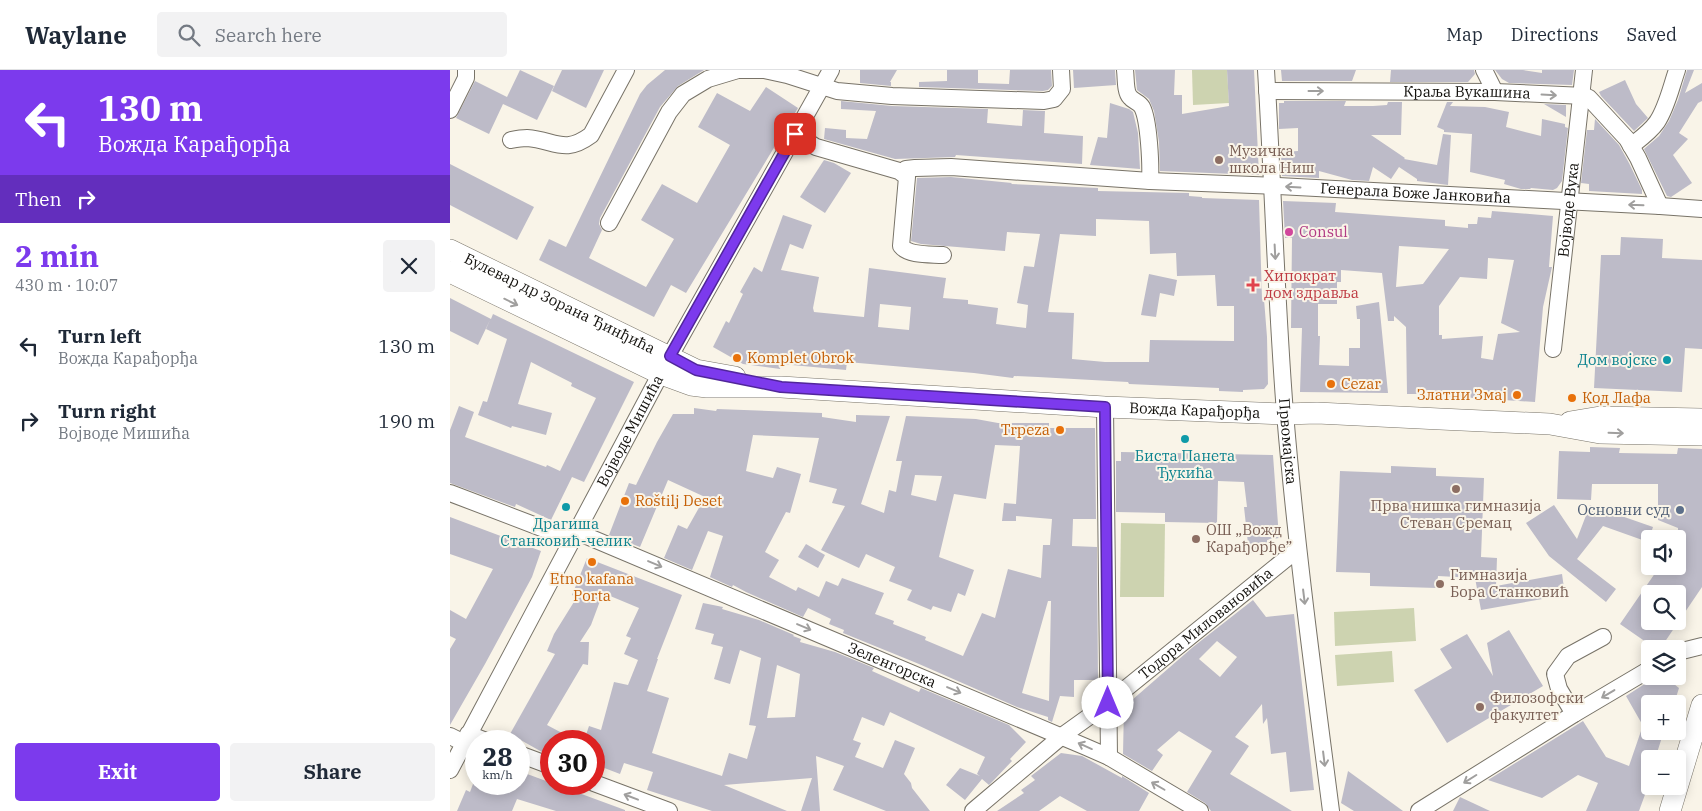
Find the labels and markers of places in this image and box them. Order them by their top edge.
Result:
pin [774,113,816,155]
place label: Музичка школа Ниш [1229,141,1315,177]
marker: Музичка школа Ниш [1213,154,1225,166]
place label: Consul [1299,222,1348,241]
marker: Consul [1283,226,1295,238]
place label: Хипократ дом здравља [1264,266,1359,302]
marker: Хипократ дом здравља [1246,278,1260,292]
place label: Komplet Obrok [747,348,854,367]
place label: Дом војске [1578,350,1657,369]
marker: Komplet Obrok [731,352,743,364]
marker: Дом војске [1661,354,1673,366]
place label: Cezar [1341,374,1381,393]
marker: Cezar [1325,378,1337,390]
place label: Златни Змај [1417,385,1507,404]
place label: Код Лафа [1582,388,1651,407]
marker: Златни Змај [1511,389,1523,401]
marker: Код Лафа [1566,392,1578,404]
place label: Trpeza [1001,420,1050,439]
marker: Trpeza [1054,424,1066,436]
marker: Биста Панета Ђукића [1179,433,1191,445]
place label: Биста Панета Ђукића [1135,446,1235,482]
marker: Прва нишка гимназија Стеван Сремац [1450,483,1462,495]
place label: Roštilj Deset [635,491,722,510]
marker: Roštilj Deset [619,495,631,507]
place label: Прва нишка гимназија Стеван Сремац [1370,496,1542,532]
place label: Основни суд [1577,500,1670,519]
marker: Драгиша Станковић-челик [560,501,572,513]
marker: Основни суд [1674,504,1686,516]
place label: Драгиша Станковић-челик [500,514,632,550]
place label: ОШ „Вожд Карађорђе” [1206,520,1293,556]
marker: ОШ „Вожд Карађорђе” [1190,533,1202,545]
marker: Etno kafana Porta [586,556,598,568]
place label: Гимназија Бора Станковић [1450,565,1569,601]
place label: Etno kafana Porta [550,569,634,605]
marker: Гимназија Бора Станковић [1434,578,1446,590]
place label: Филозофски факултет [1490,688,1584,724]
marker: Филозофски факултет [1474,701,1486,713]

